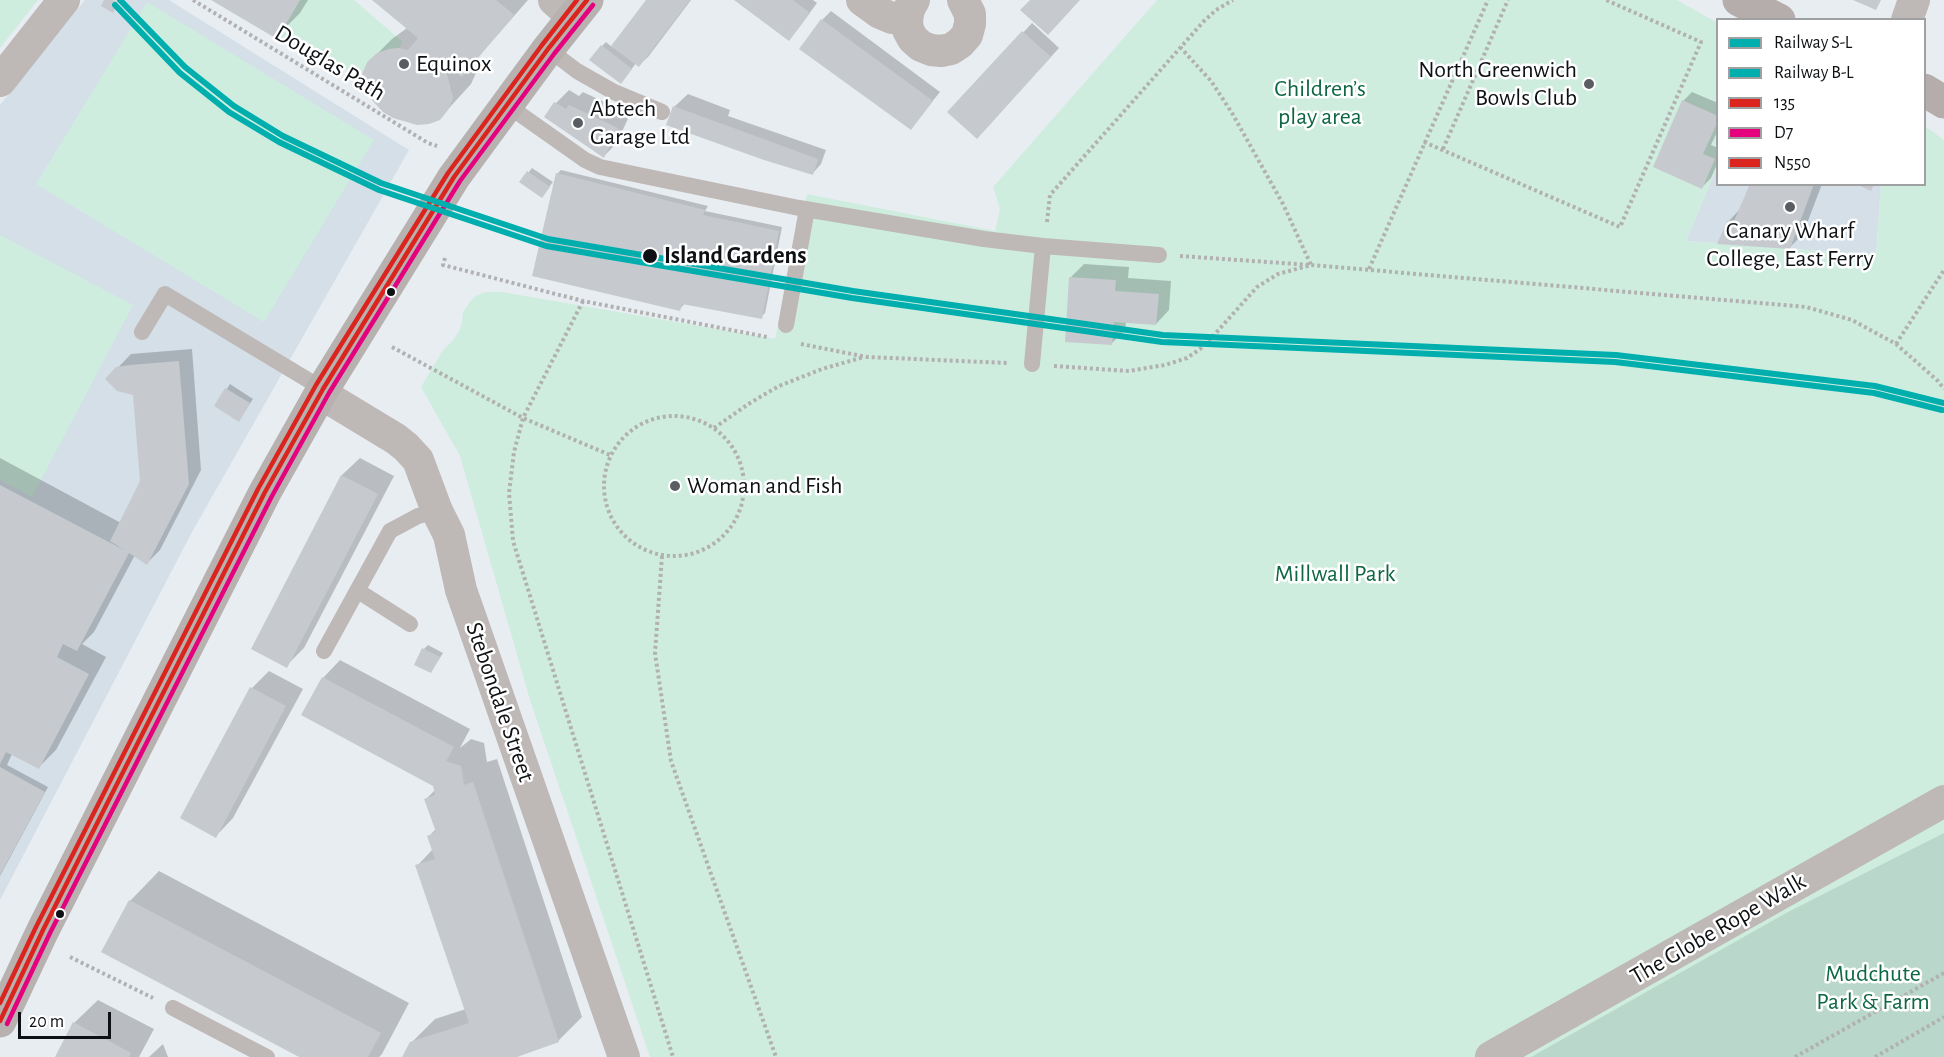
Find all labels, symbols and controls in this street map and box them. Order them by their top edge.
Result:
legend [1716,18,1926,186]
street label: Douglas Path [269,19,391,107]
text: Railway S-L [1774,34,1852,52]
place label: Equinox [416,50,491,78]
place label: North Greenwich Bowls Club [1418,56,1577,112]
marker: Equinox [397,57,411,71]
text: Railway B-L [1774,64,1853,82]
park label: Children’s play area [1274,75,1366,131]
marker: North Greenwich Bowls Club [1582,77,1596,91]
text: 135 [1774,94,1795,112]
place label: Abtech Garage Ltd [590,95,690,151]
marker: Abtech Garage Ltd [571,116,585,130]
text: D7 [1774,124,1793,142]
text: N550 [1774,154,1811,172]
marker: Canary Wharf College, East Ferry [1783,200,1797,214]
place label: Canary Wharf College, East Ferry [1706,217,1874,273]
place label: Island Gardens [664,242,806,270]
marker: Island Gardens [641,247,659,265]
unlabelled marker [385,286,397,298]
place label: Woman and Fish [687,472,843,500]
marker: Woman and Fish [668,479,682,493]
park label: Millwall Park [1275,560,1395,588]
street label: Stebondale Street [459,618,541,786]
street label: The Globe Rope Walk [1625,867,1811,991]
unlabelled marker [54,908,66,920]
park label: Mudchute Park & Farm [1816,960,1930,1016]
scale bar [21,1000,114,1038]
text: 20 m [29,1013,64,1031]

